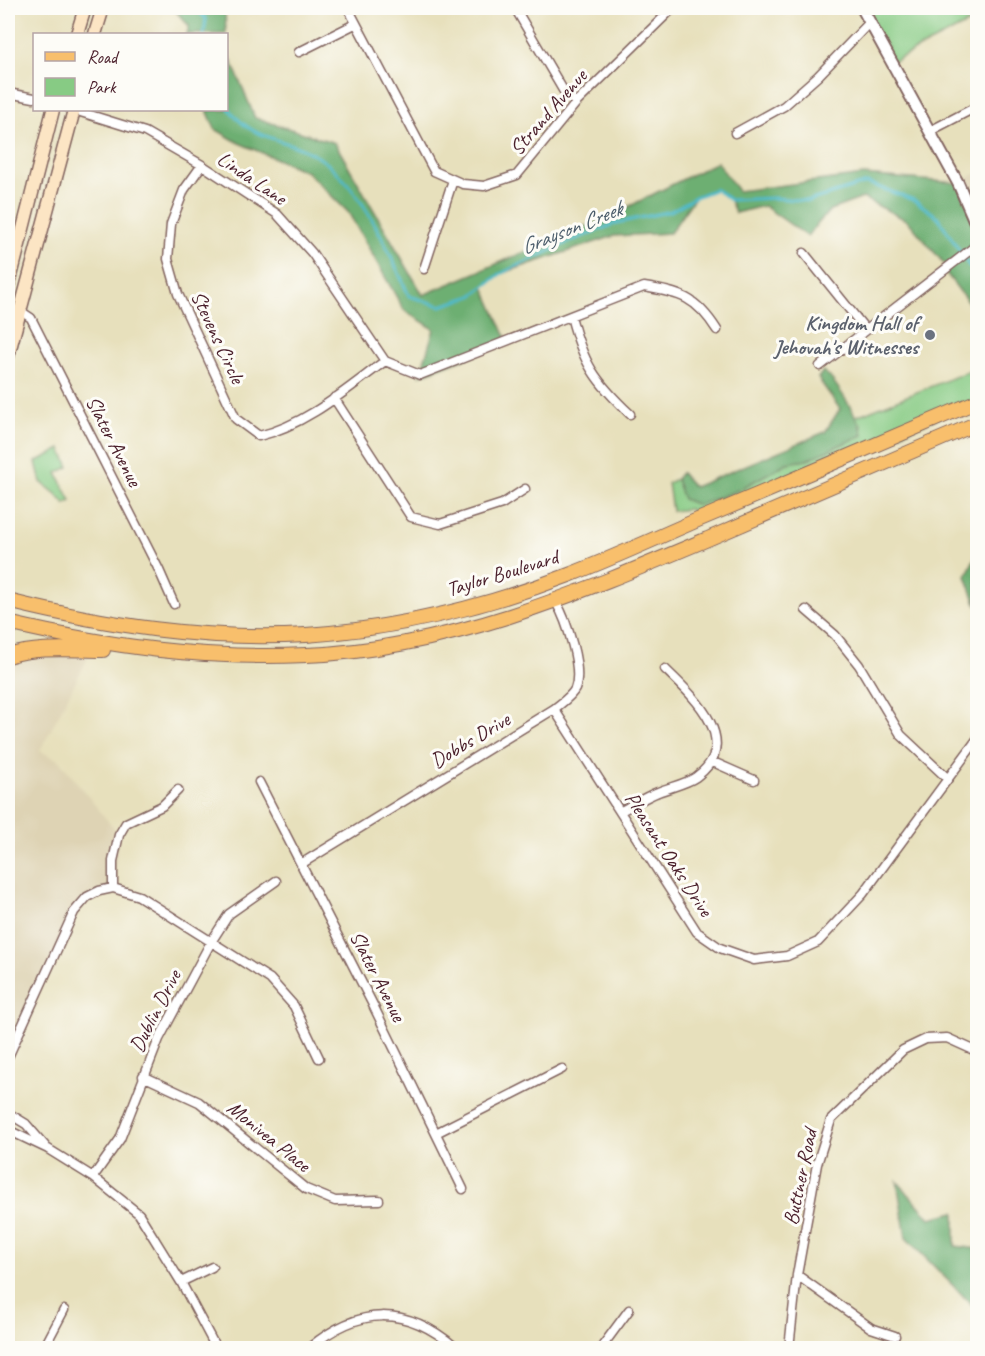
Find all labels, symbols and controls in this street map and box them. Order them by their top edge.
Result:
legend [33,33,228,111]
text: Road [87,46,120,68]
street label: Strand Avenue [504,62,594,160]
text: Park [87,76,117,98]
street label: Linda Lane [212,145,293,212]
water label: Grayson Creek [517,193,630,261]
street label: Stevens Circle [185,286,252,390]
place label: Kingdom Hall of Jehovah's Witnesses [772,310,923,360]
marker: Kingdom Hall of Jehovah's Witnesses [923,328,937,342]
street label: Slater Avenue [80,391,148,492]
street label: Taylor Boulevard [443,543,565,602]
street label: Dobbs Drive [426,706,515,774]
street label: Pleasant Oaks Drive [619,787,720,922]
street label: Slater Avenue [344,926,412,1027]
street label: Dublin Drive [123,964,188,1056]
street label: Monivea Place [222,1094,317,1178]
street label: Buttner Road [777,1123,824,1227]

